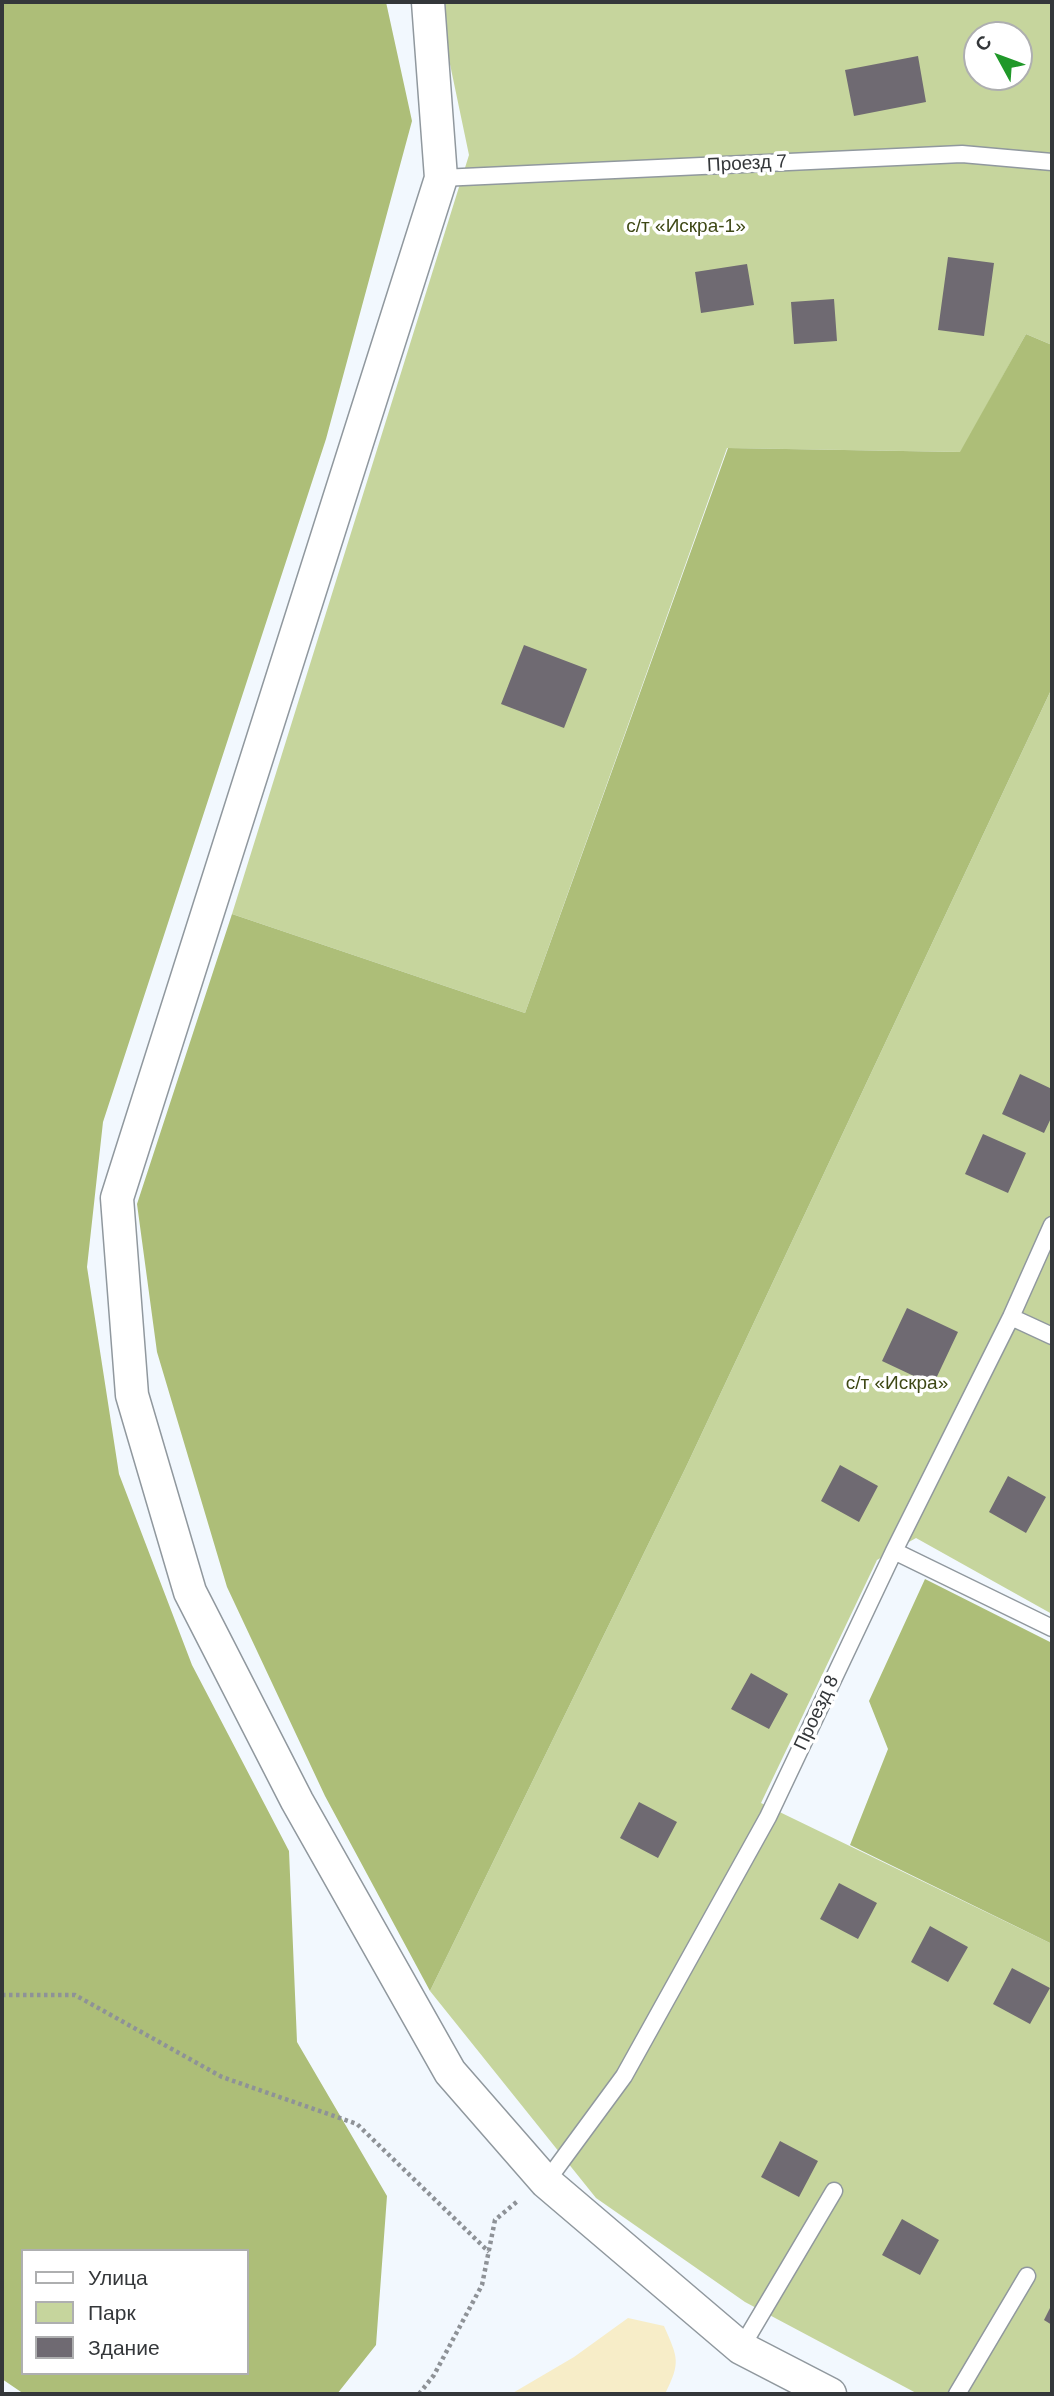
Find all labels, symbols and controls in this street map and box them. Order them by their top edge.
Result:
north arrow [963,21,1033,91]
text: С [971,31,996,55]
street label: Проезд 7 [706,151,788,177]
park label: с/т «Искра-1» [626,216,746,238]
park label: с/т «Искра» [846,1373,948,1395]
street label: Проезд 8 [790,1672,844,1754]
legend [21,2249,248,2375]
text: Улица [88,2266,148,2289]
text: Парк [88,2301,136,2324]
text: Здание [88,2336,160,2359]

